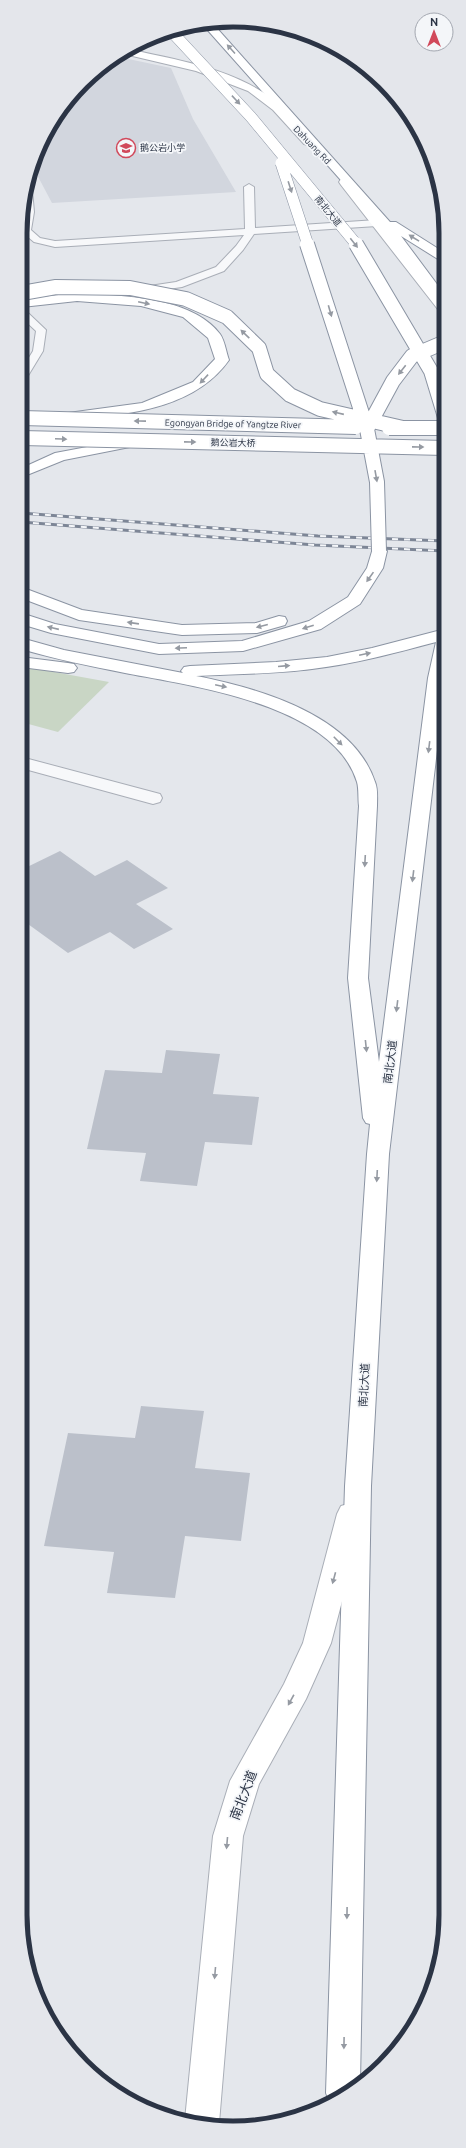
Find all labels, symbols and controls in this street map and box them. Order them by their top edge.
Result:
north arrow [414,12,454,52]
text: N [430,16,438,28]
one-way arrow [226,44,235,55]
one-way arrow [231,95,240,105]
street label: Dahuang Rd [291,124,333,166]
school or university icon: 鹅公岩小学 [115,137,137,159]
place label: 鹅公岩小学 [140,142,185,153]
one-way arrow [287,181,293,193]
street label: 南北大道 [313,194,343,228]
one-way arrow [408,235,420,242]
one-way arrow [350,238,359,249]
one-way arrow [138,300,150,306]
one-way arrow [327,305,333,317]
one-way arrow [240,329,250,339]
one-way arrow [397,364,406,375]
one-way arrow [200,373,209,384]
one-way arrow [332,409,344,415]
one-way arrow [133,418,146,424]
street label: Egongyan Bridge of Yangtze River [165,418,302,430]
one-way arrow [55,436,68,442]
street label: 鹅公岩大桥 [210,437,257,448]
one-way arrow [184,439,197,445]
one-way arrow [412,444,424,451]
one-way arrow [373,470,379,482]
one-way arrow [366,572,374,582]
one-way arrow [127,620,139,626]
one-way arrow [256,623,268,629]
one-way arrow [302,624,314,630]
one-way arrow [47,625,59,631]
one-way arrow [174,645,187,651]
one-way arrow [359,651,371,657]
one-way arrow [278,663,290,670]
one-way arrow [215,684,227,690]
one-way arrow [333,736,343,746]
one-way arrow [426,741,432,754]
one-way arrow [362,855,369,867]
one-way arrow [410,870,416,883]
one-way arrow [393,999,400,1012]
street label: 南北大道 [381,1039,399,1085]
one-way arrow [363,1040,369,1052]
one-way arrow [373,1170,380,1182]
street label: 南北大道 [357,1363,371,1407]
one-way arrow [331,1572,337,1584]
one-way arrow [287,1694,294,1706]
street label: 南北大道 [227,1768,259,1822]
one-way arrow [224,1837,231,1849]
one-way arrow [344,1907,351,1919]
one-way arrow [212,1967,219,1979]
one-way arrow [341,2037,347,2050]

